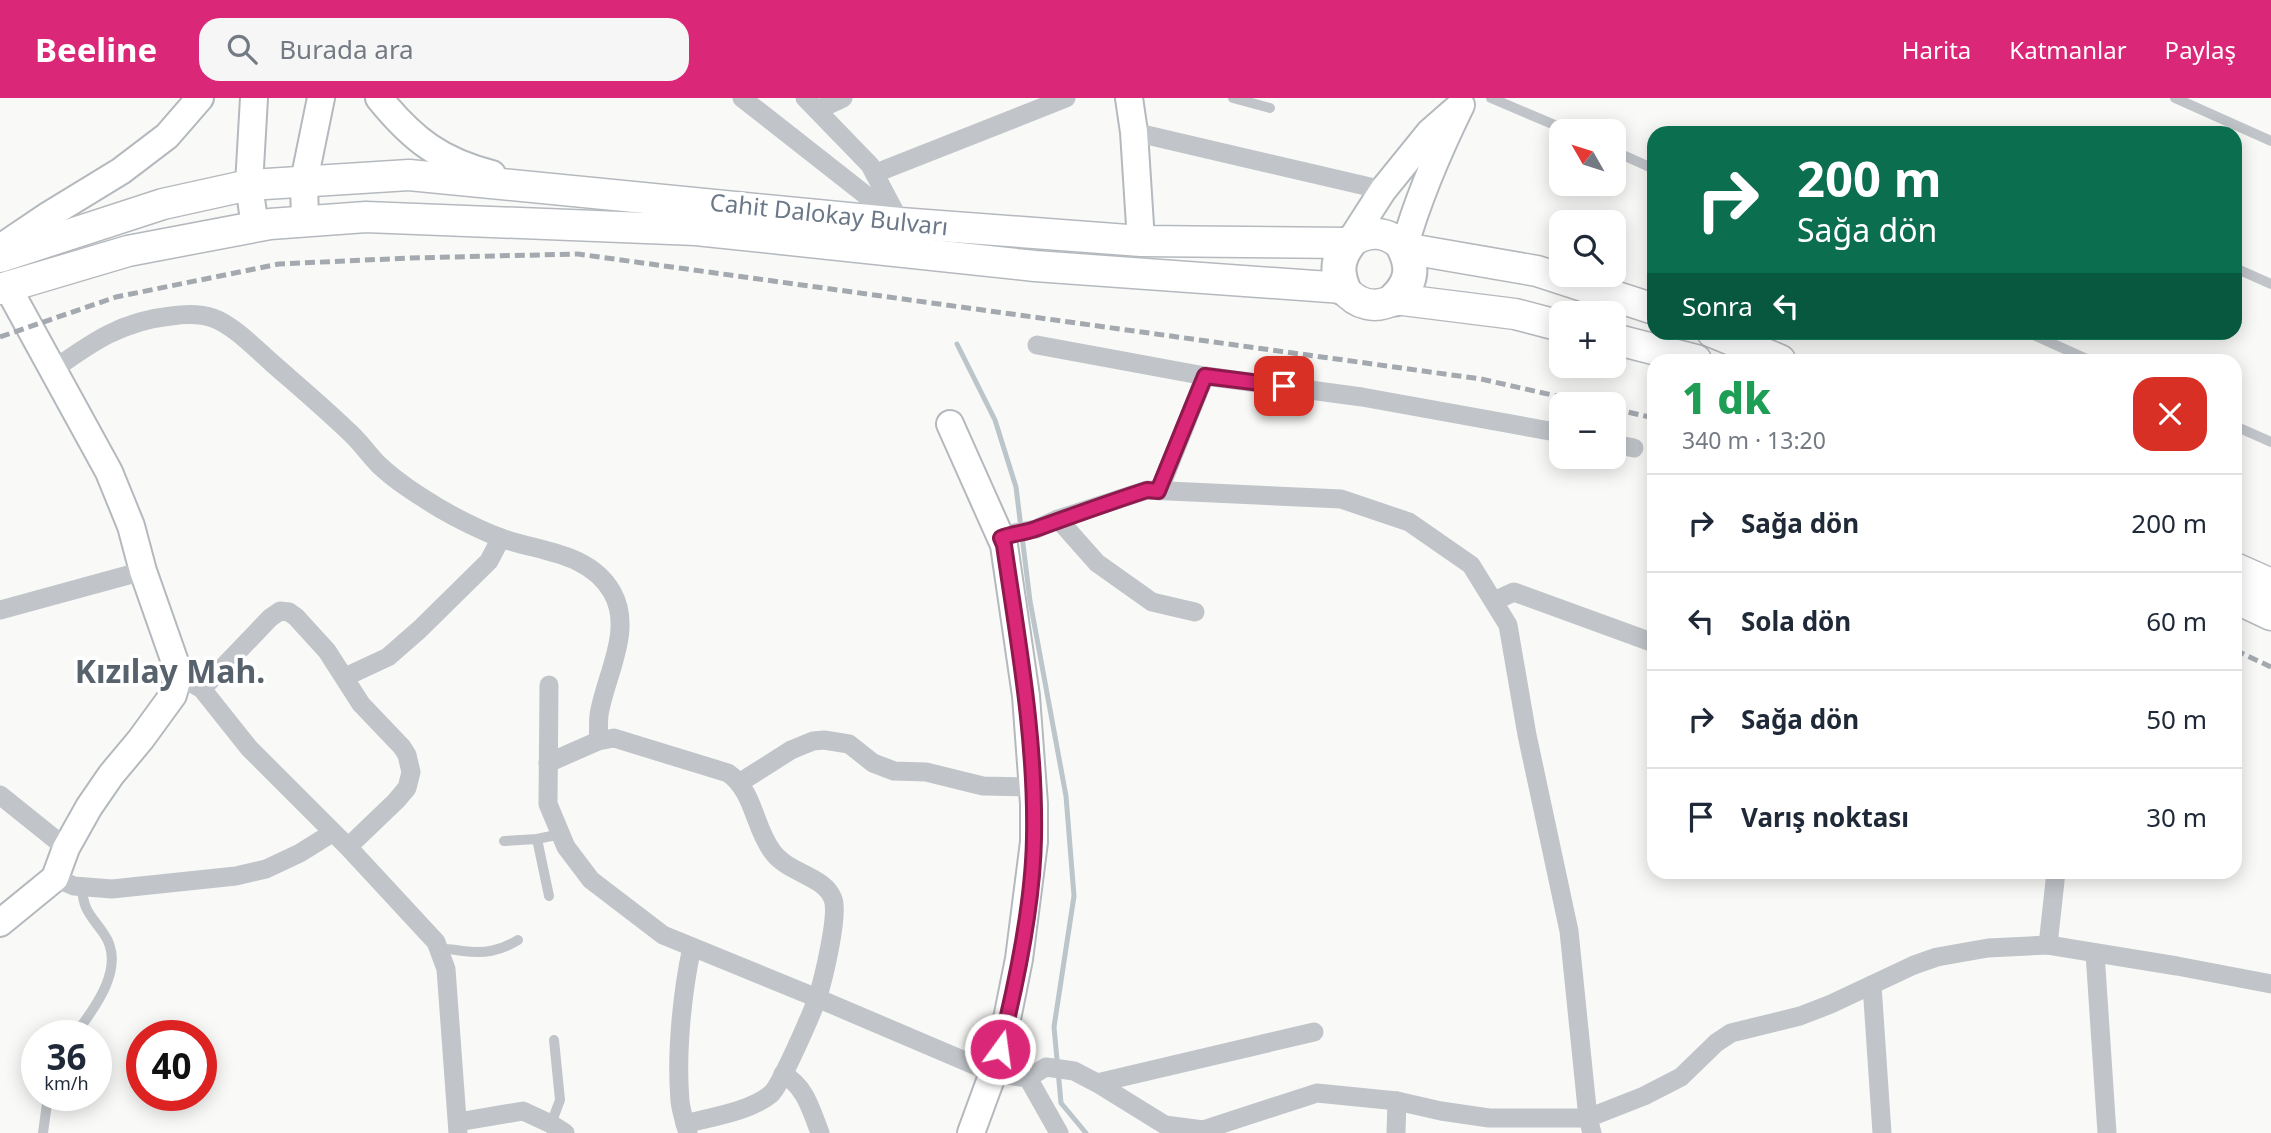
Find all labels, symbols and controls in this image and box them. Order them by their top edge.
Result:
search box [199,18,689,81]
text: Beeline [35,27,157,72]
icon: search [223,30,261,68]
text: Burada ara [279,31,414,67]
text: Harita [1902,33,1971,66]
text: Katmanlar [2009,33,2127,66]
text: Paylaş [2165,33,2236,66]
north arrow [1549,119,1626,196]
map controls [1549,119,1626,469]
text: 200 m [1797,145,1942,211]
icon: right [1682,154,1773,245]
street label: Cahit Dalokay Bulvarı [708,185,950,242]
text: Sağa dön [1797,208,1937,251]
button: search [1549,210,1626,287]
icon: left [1767,287,1805,325]
text: Sonra [1682,288,1753,324]
button: + [1549,301,1626,378]
pin [1254,356,1314,416]
icon: arrive [1265,367,1303,405]
text: 1 dk [1682,369,1771,426]
button: close [2133,377,2207,451]
button: − [1549,392,1626,469]
text: 340 m · 13:20 [1682,424,1826,456]
icon: right [1682,504,1720,542]
text: Sağa dön [1741,505,1859,541]
text: 200 m [2131,505,2207,541]
icon: left [1682,602,1720,640]
text: Sola dön [1741,603,1851,639]
text: 60 m [2146,603,2207,639]
district label: Kızılay Mah. [75,649,265,692]
icon: right [1682,700,1720,738]
text: Sağa dön [1741,701,1859,737]
text: 50 m [2146,701,2207,737]
icon: arrive [1682,798,1720,836]
text: Varış noktası [1741,799,1909,835]
text: 30 m [2146,799,2207,835]
position arrow [963,1012,1037,1086]
speed limit sign: 40 [126,1020,217,1111]
text: 36 [46,1033,87,1080]
text: km/h [44,1071,89,1095]

